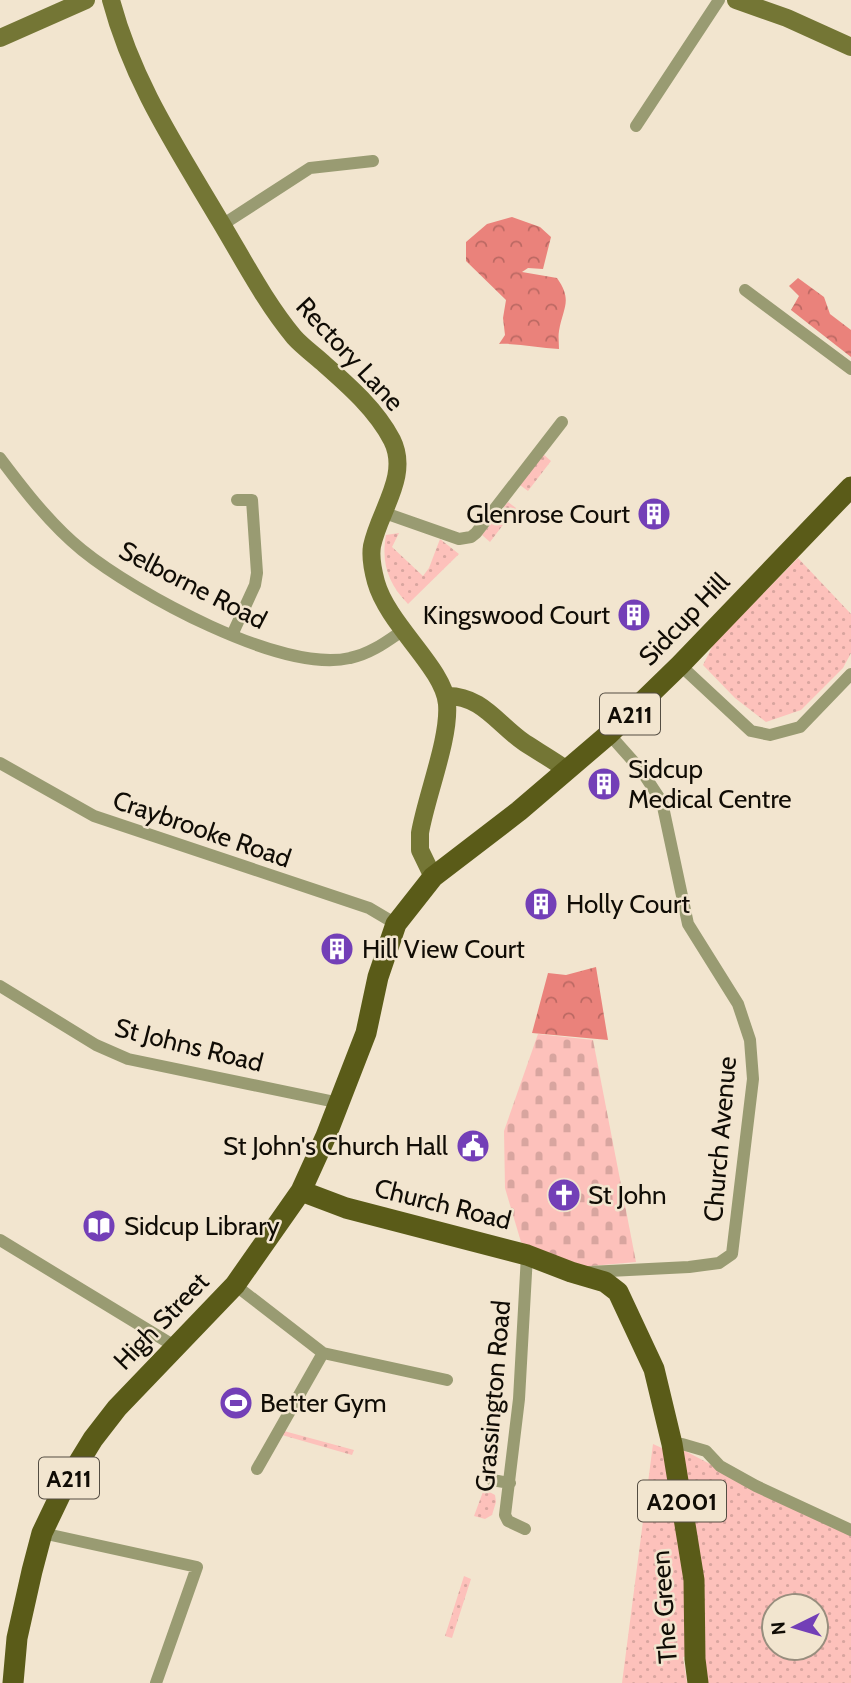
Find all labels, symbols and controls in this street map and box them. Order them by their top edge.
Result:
street label: Rectory Lane [289,290,411,418]
building icon: Glenrose Court [635,495,673,533]
place label: Glenrose Court [466,498,630,530]
street label: Selborne Road [114,534,272,636]
street label: Sidcup Hill [632,566,736,672]
building icon: Kingswood Court [615,596,653,634]
place label: Kingswood Court [423,599,610,631]
road number: A211 [600,694,660,734]
place label: Sidcup Medical Centre [628,753,792,815]
building icon: Sidcup Medical Centre [585,765,623,803]
street label: Craybrooke Road [109,784,295,874]
building icon: Holly Court [522,885,560,923]
place label: Holly Court [566,888,690,920]
building icon: Hill View Court [318,930,356,968]
place label: Hill View Court [362,933,525,965]
street label: St Johns Road [112,1011,266,1079]
street label: Church Avenue [697,1055,743,1223]
public building icon: St John's Church Hall [454,1127,492,1165]
place label: St John's Church Hall [223,1130,448,1162]
street label: Church Road [371,1172,515,1236]
church icon: St John [545,1176,583,1214]
place label: St John [588,1179,667,1211]
library icon: Sidcup Library [80,1207,118,1245]
place label: Sidcup Library [124,1210,280,1242]
street label: High Street [107,1265,216,1376]
street label: Grassington Road [469,1299,517,1493]
sports icon: Better Gym [217,1384,255,1422]
place label: Better Gym [260,1387,387,1419]
road number: A211 [39,1458,99,1498]
road number: A2001 [638,1480,726,1521]
street label: The Green [644,1549,684,1665]
north arrow [760,1592,830,1662]
text: N [767,1621,791,1636]

